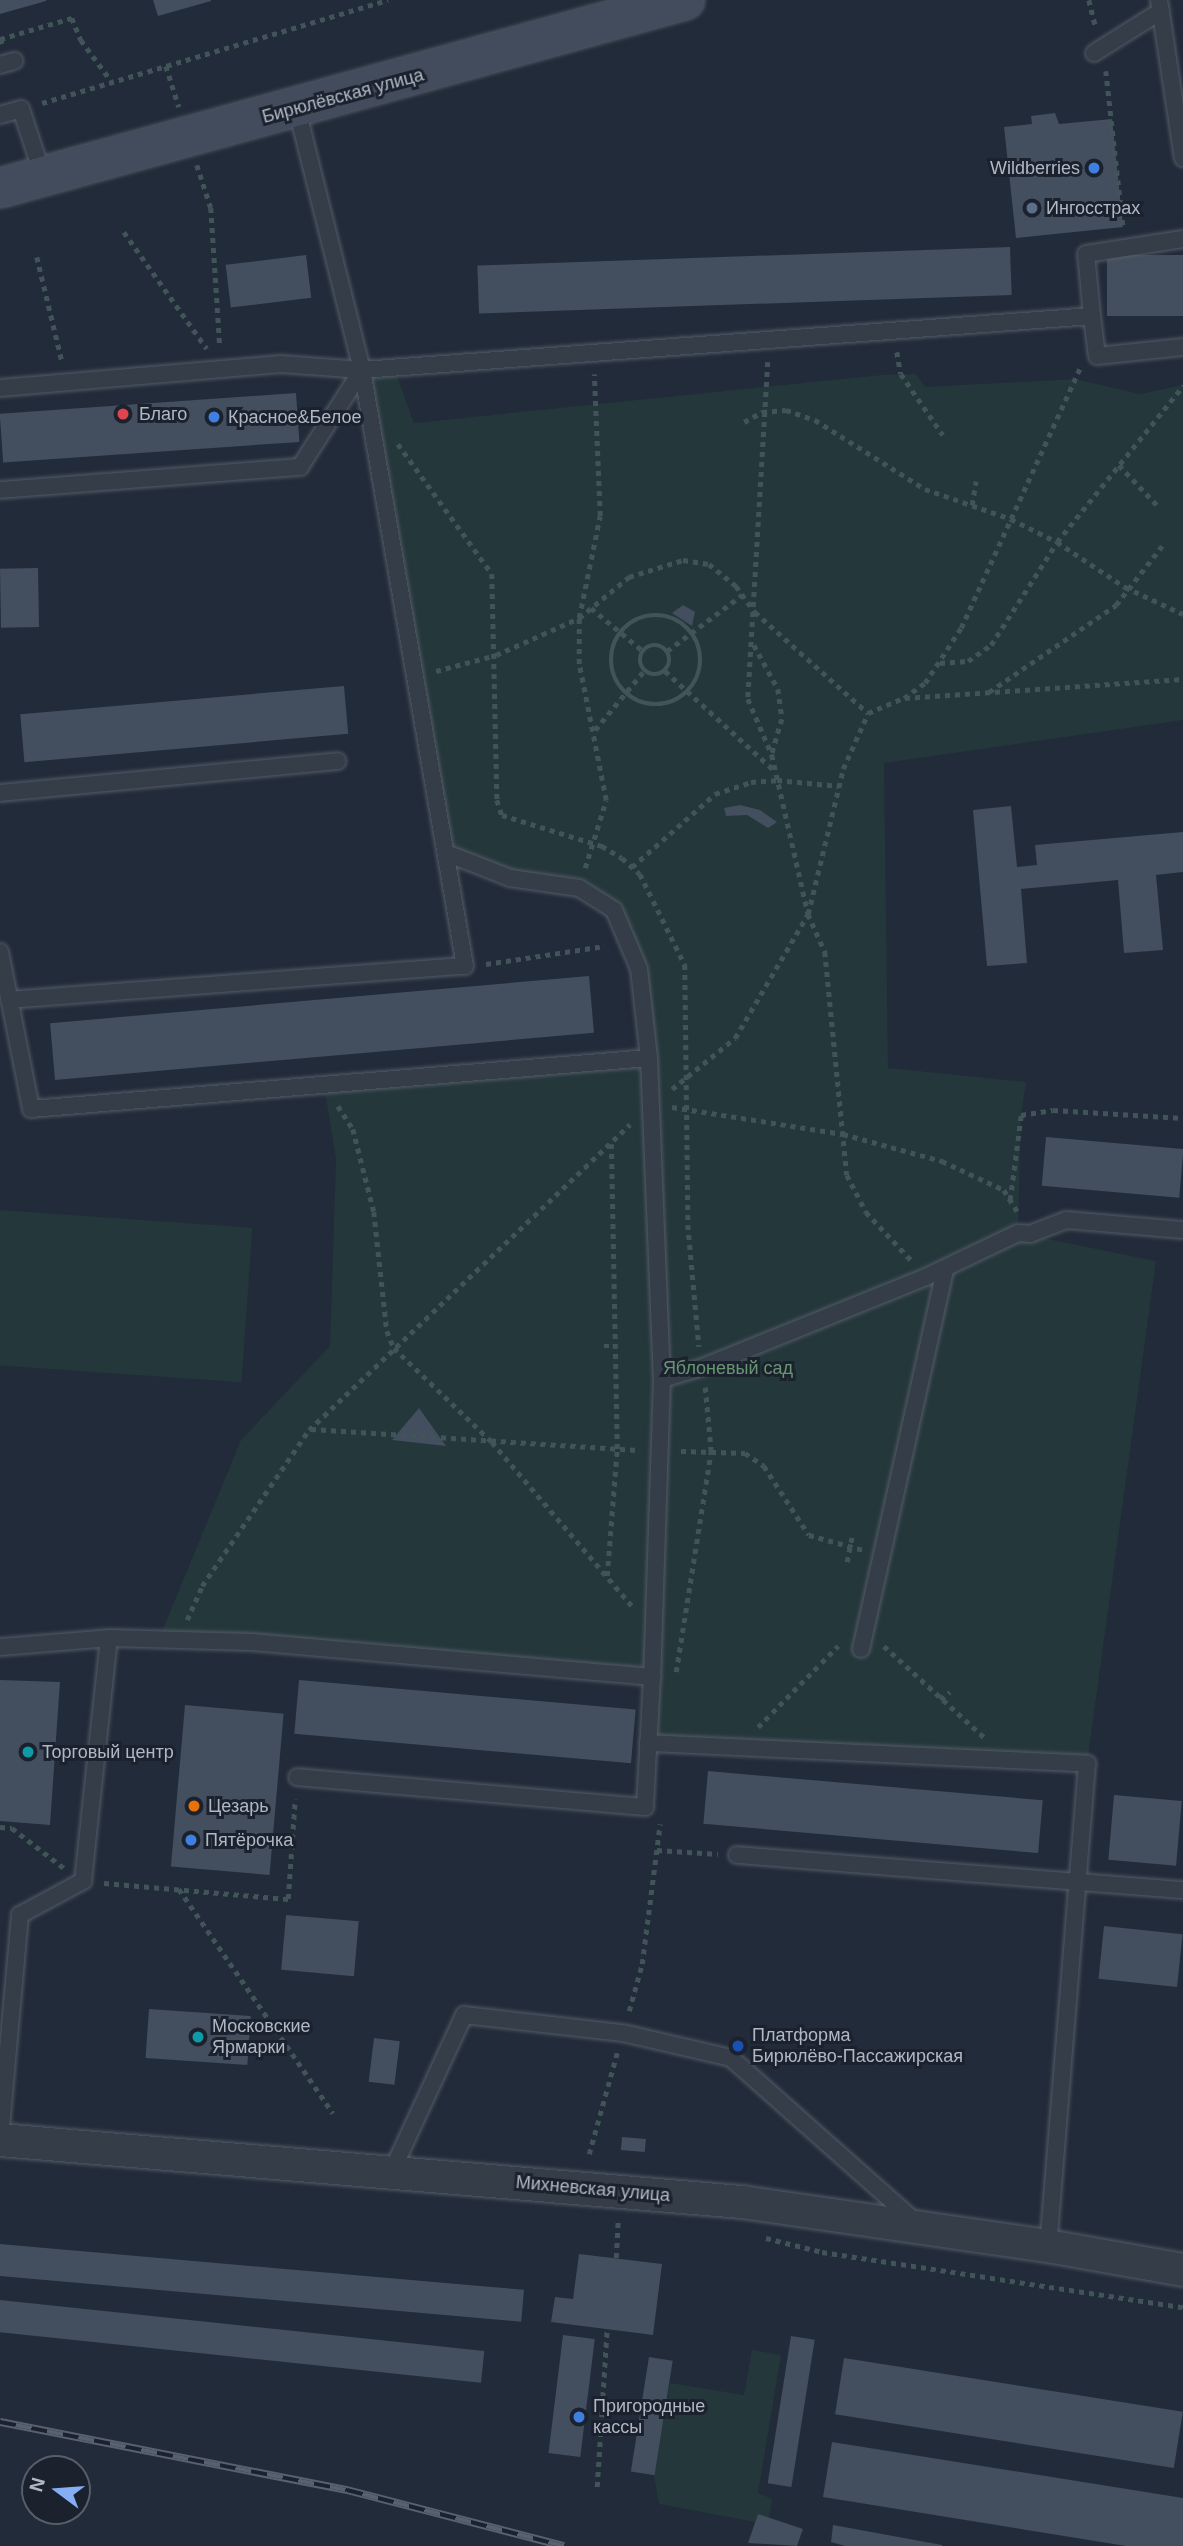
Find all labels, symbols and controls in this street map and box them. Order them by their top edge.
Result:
street label: Бирюлёвская улица [260,64,426,128]
place label: Wildberries [990,157,1080,179]
marker: Wildberries [1086,160,1102,176]
place label: Ингосстрах [1046,197,1140,219]
marker: Ингосстрах [1024,200,1040,216]
place label: Благо [139,403,187,425]
marker: Благо [113,404,133,424]
place label: Красное&Белое [228,406,361,428]
marker: Красное&Белое [206,409,222,425]
park label: Яблоневый сад [663,1357,793,1379]
place label: Торговый центр [42,1741,174,1763]
marker: Торговый центр [20,1744,36,1760]
place label: Цезарь [208,1795,269,1817]
marker: Цезарь [186,1798,202,1814]
place label: Пятёрочка [205,1829,293,1851]
marker: Пятёрочка [183,1832,199,1848]
place label: Московские Ярмарки [212,2016,311,2058]
place label: Платформа Бирюлёво-Пассажирская [752,2025,963,2068]
marker: Московские Ярмарки [190,2029,206,2045]
marker: Платформа Бирюлёво-Пассажирская [730,2038,746,2054]
street label: Михневская улица [515,2171,671,2207]
place label: Пригородные кассы [593,2396,705,2438]
marker: Пригородные кассы [571,2409,587,2425]
north arrow [21,2455,91,2525]
text: N [25,2475,49,2494]

